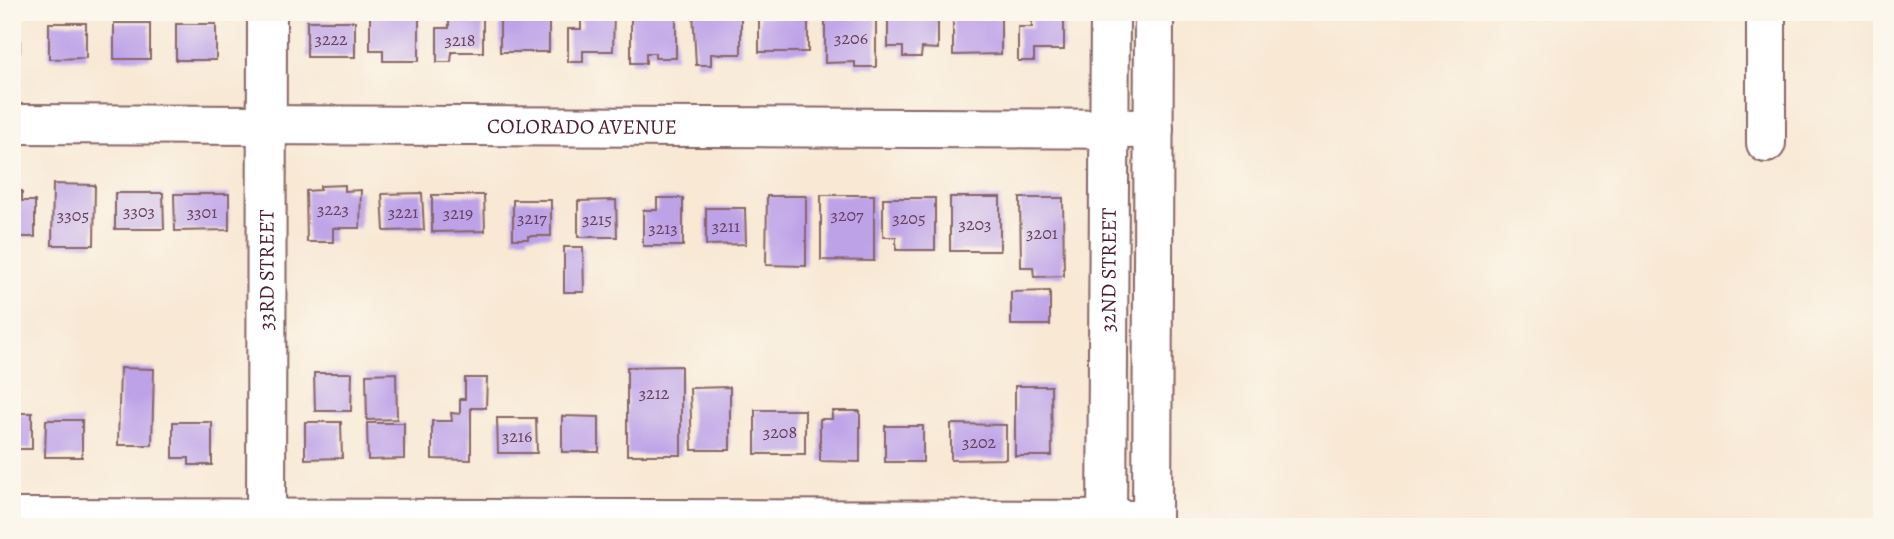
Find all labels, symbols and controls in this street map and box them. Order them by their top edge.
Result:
house number: 3206 [834,26,868,50]
house number: 3222 [314,27,348,51]
house number: 3218 [445,28,475,52]
street label: COLORADO AVENUE [487,112,677,141]
house number: 3223 [317,197,349,221]
house number: 3303 [123,199,155,223]
house number: 3301 [187,200,217,224]
house number: 3221 [388,200,418,224]
house number: 3219 [443,201,473,225]
house number: 3305 [57,203,89,227]
house number: 3207 [830,203,864,227]
house number: 3217 [517,206,547,230]
house number: 3205 [892,206,926,230]
house number: 3215 [582,207,612,231]
street label: 32ND STREET [1094,207,1123,332]
street label: 33RD STREET [252,209,281,331]
house number: 3203 [958,212,992,236]
house number: 3211 [712,214,740,238]
house number: 3213 [648,216,678,240]
house number: 3201 [1026,221,1058,245]
house number: 3212 [639,381,670,405]
house number: 3208 [763,420,797,444]
house number: 3216 [502,424,532,448]
house number: 3202 [962,430,997,454]

